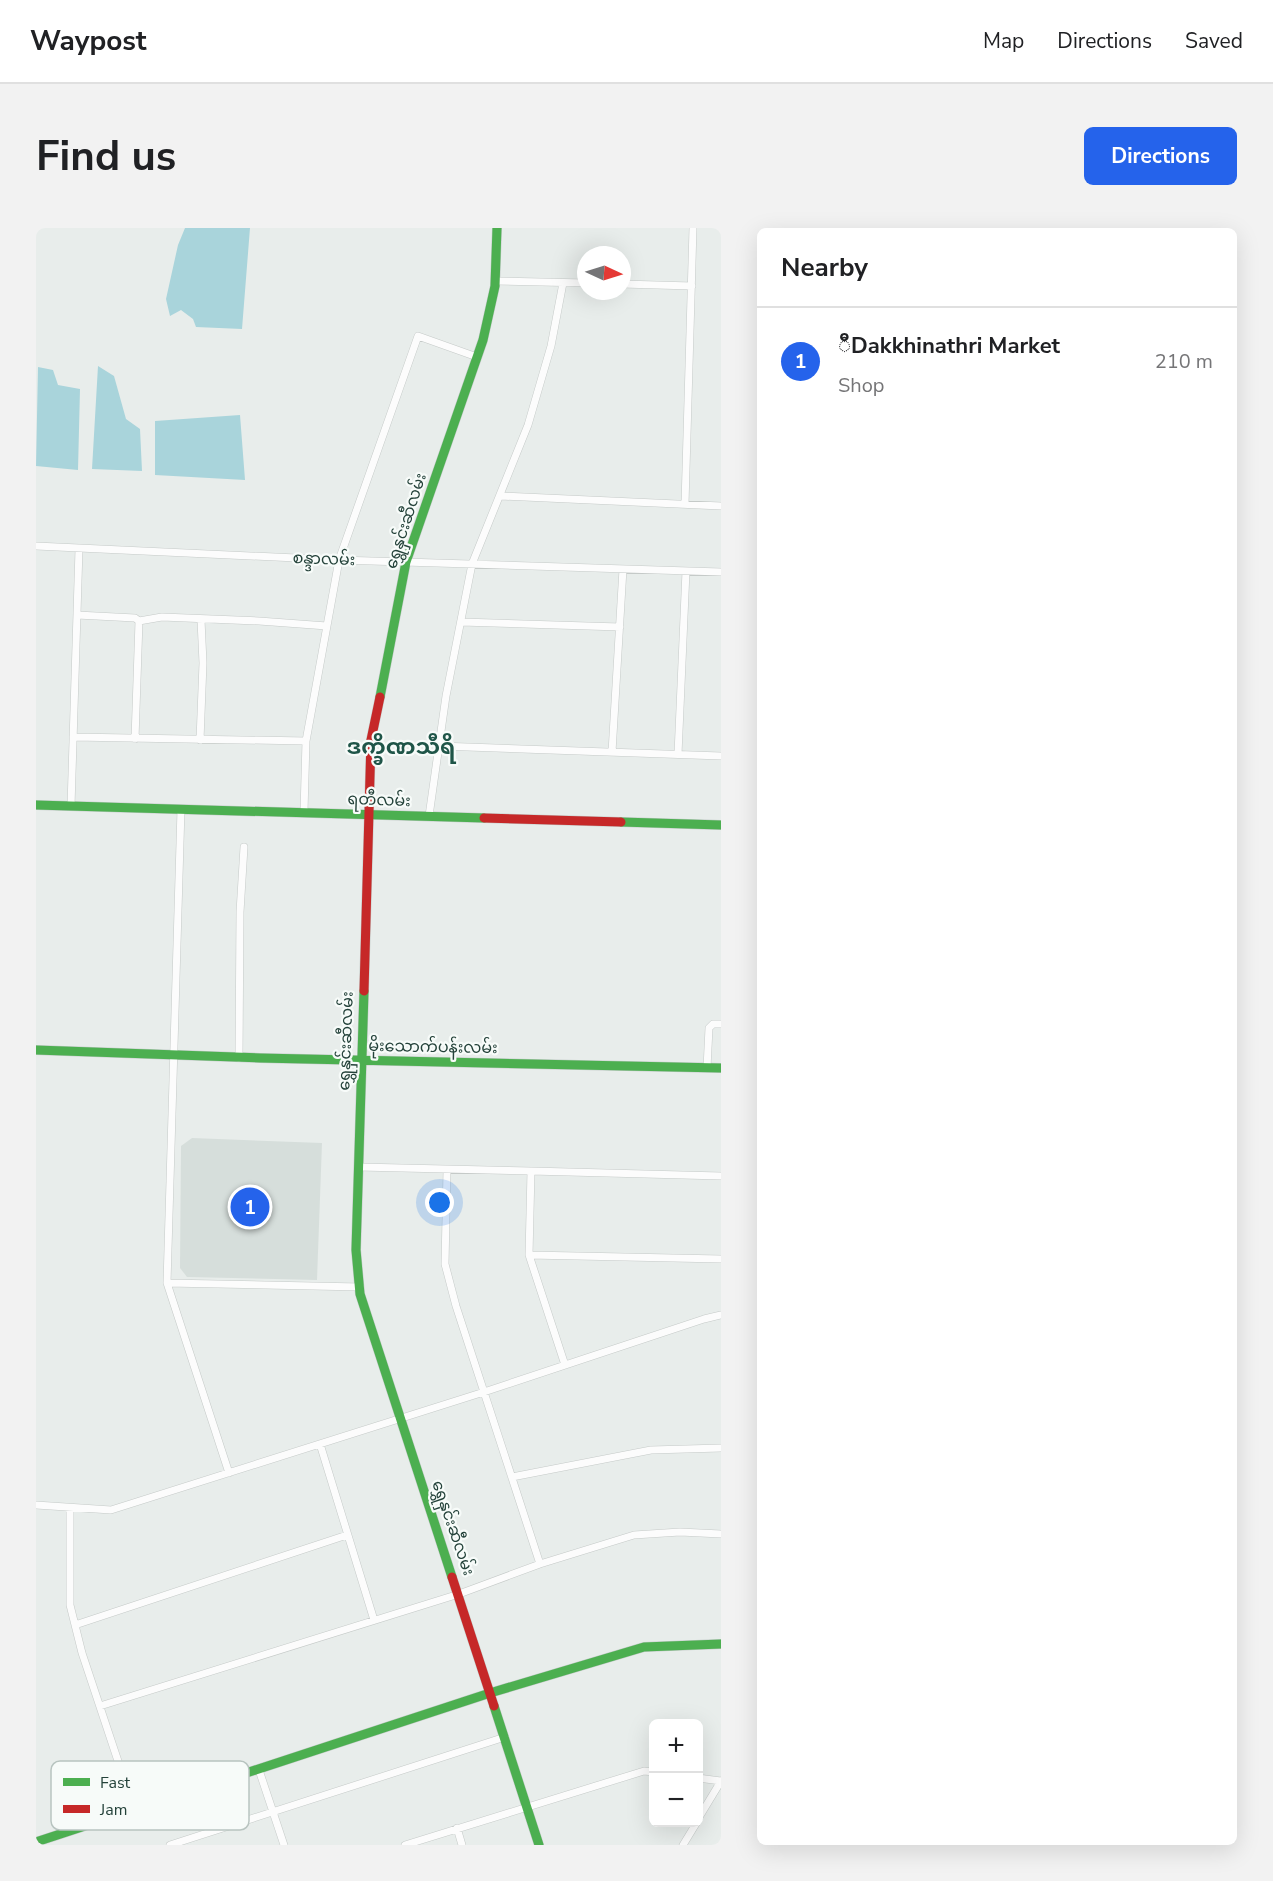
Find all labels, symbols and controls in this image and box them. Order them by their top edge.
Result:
text: Waypost [30,22,147,60]
text: Map [983,27,1024,55]
text: Directions [1057,27,1152,55]
text: Saved [1185,27,1243,55]
button: Directions [1084,127,1237,185]
text: Find us [36,128,176,185]
north arrow [577,246,631,300]
text: Nearby [781,250,868,285]
text: ီDakkhinathri Market [838,331,1060,361]
text: 1 [795,348,807,375]
text: 210 m [1155,348,1213,375]
text: Shop [838,372,884,399]
street label: ရွှေနှင်းဆီလမ်း [379,470,435,573]
street label: စန္ဒာလမ်း [292,546,356,573]
district label: ဒက္ခိဏသီရိ [347,732,457,765]
street label: ရတီလမ်း [347,787,411,814]
street label: ရွှေနှင်းဆီလမ်း [332,991,362,1091]
street label: မိုးသောက်ပန်းလမ်း [368,1034,498,1062]
pin: 1 [230,1184,270,1230]
your location [425,1188,454,1217]
street label: ရွှေနှင်းဆီလမ်း [424,1477,481,1580]
map controls [649,1719,703,1827]
button: + [649,1719,703,1773]
legend [51,1761,249,1830]
text: Fast [100,1772,131,1794]
button: − [649,1773,703,1827]
text: Jam [99,1799,127,1821]

